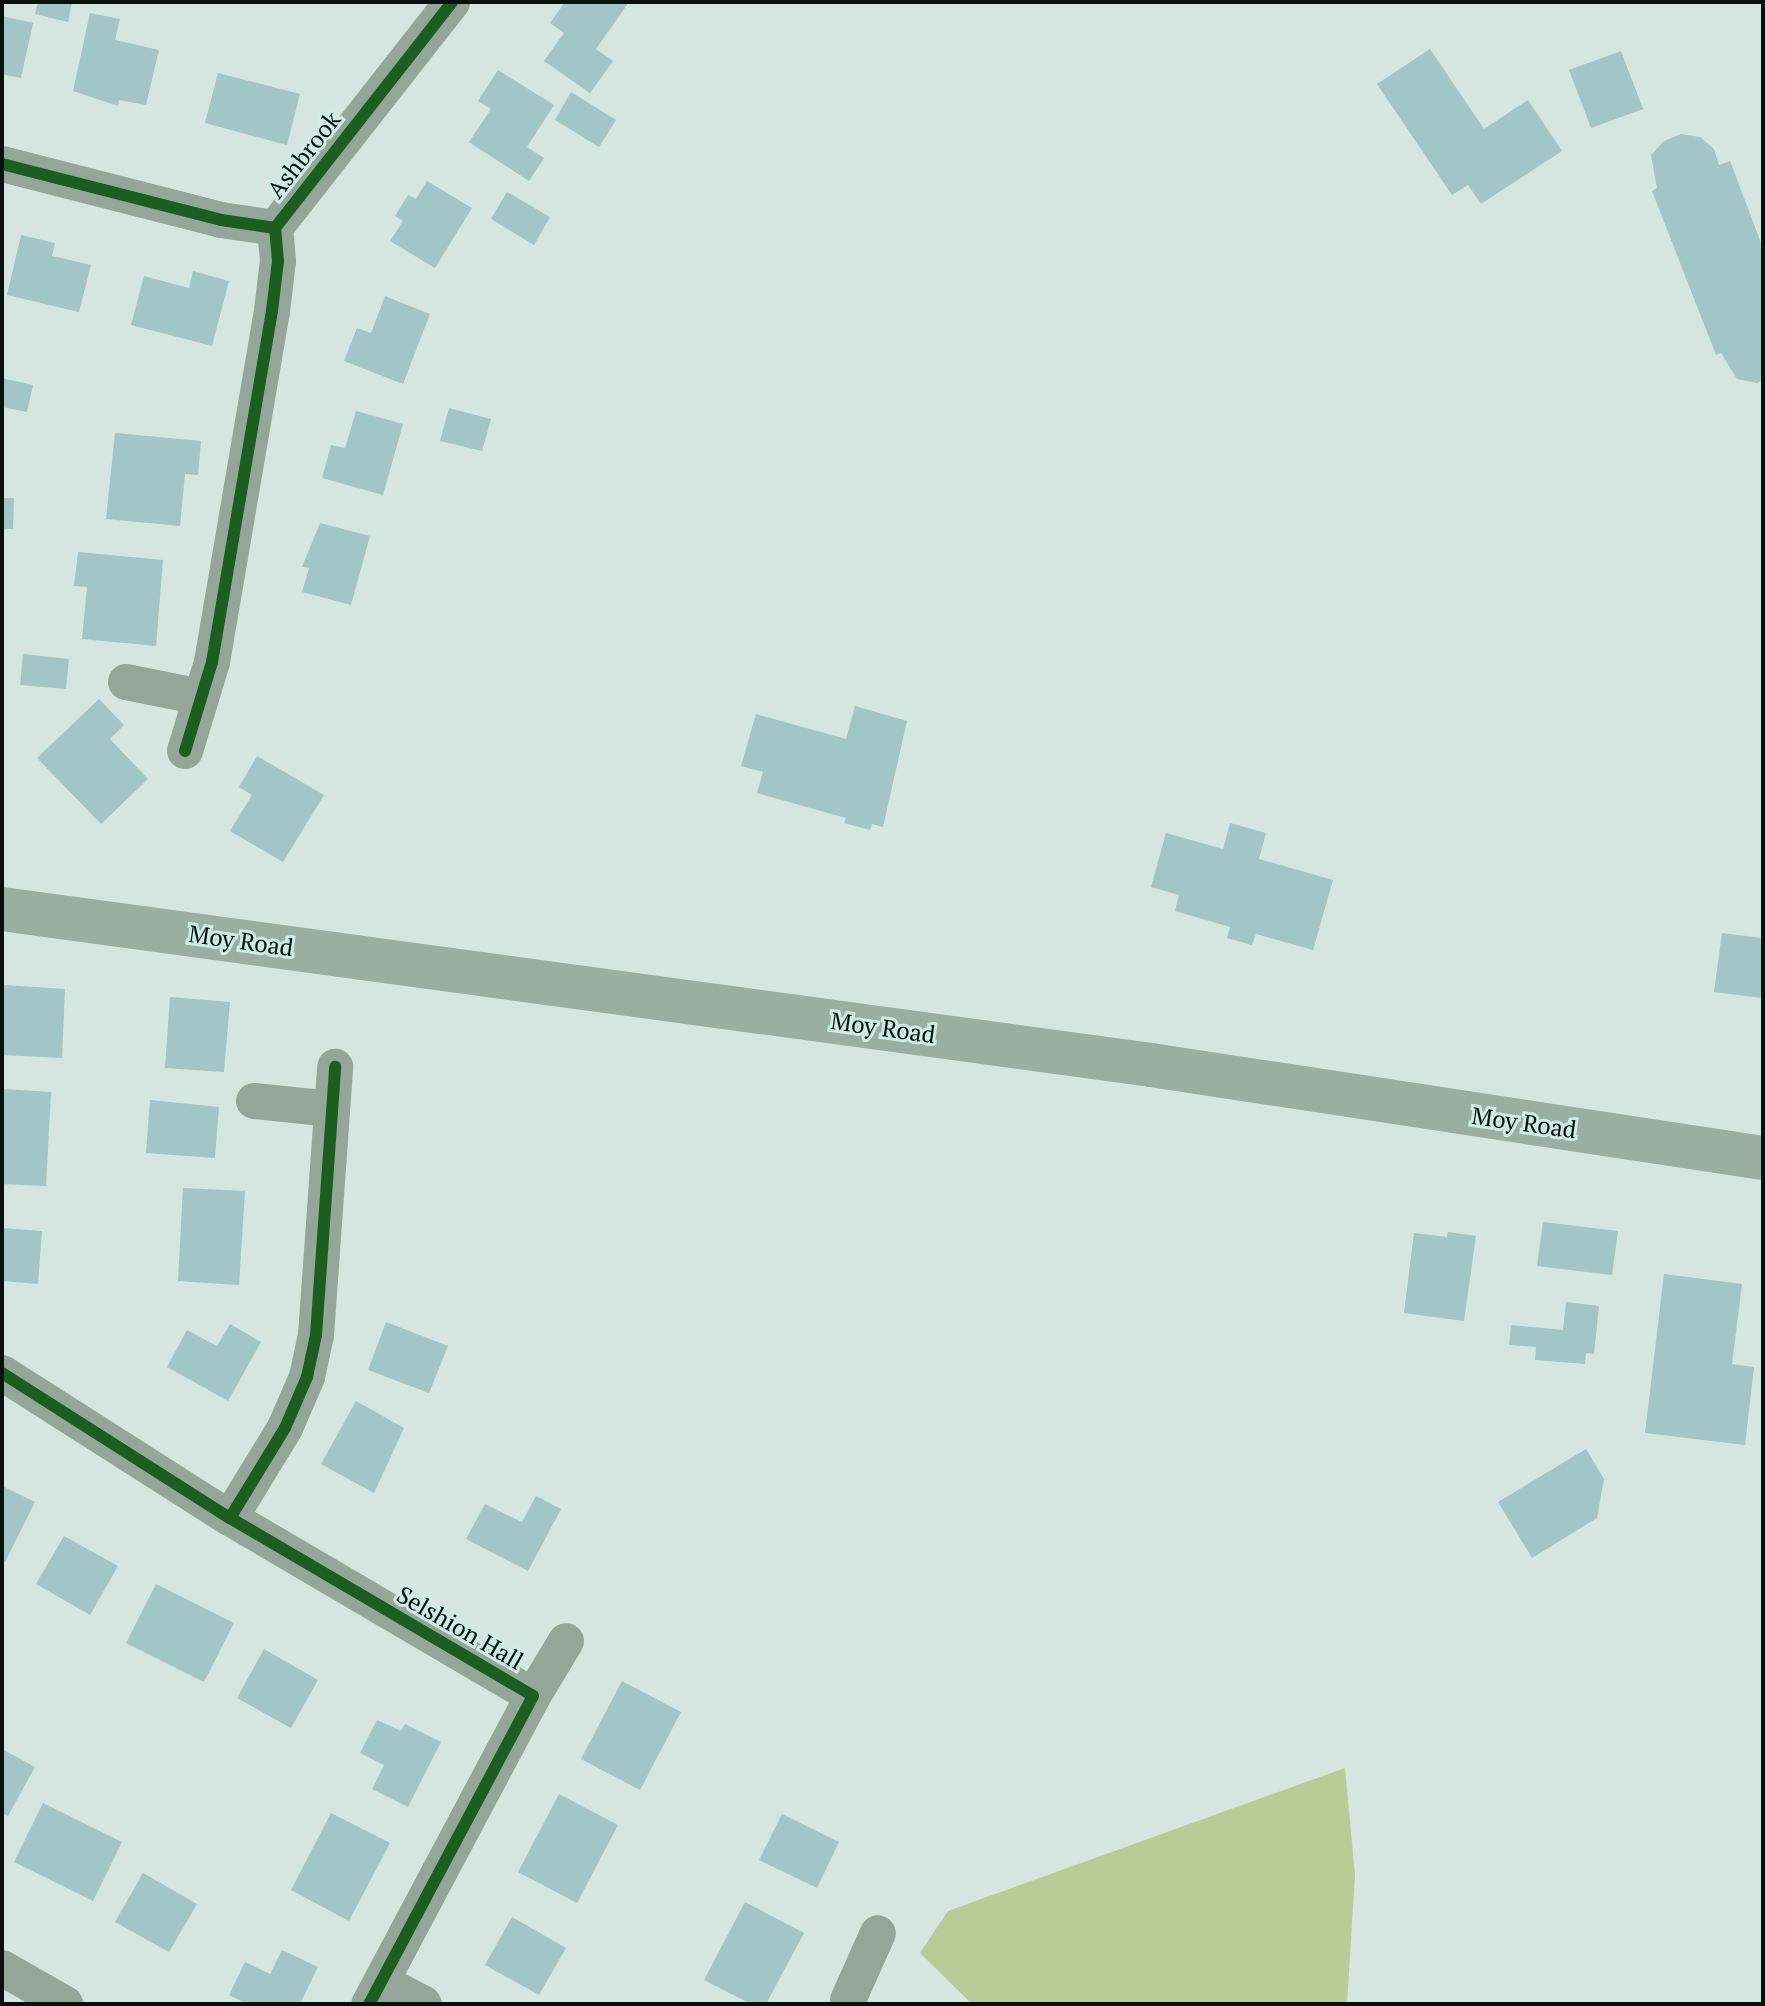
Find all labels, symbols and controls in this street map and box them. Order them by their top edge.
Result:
street label: Ashbrook [261,106,347,204]
street label: Moy Road [187,919,295,963]
street label: Moy Road [829,1006,937,1050]
street label: Moy Road [1470,1101,1578,1145]
street label: Selshion Hall [392,1580,528,1676]

